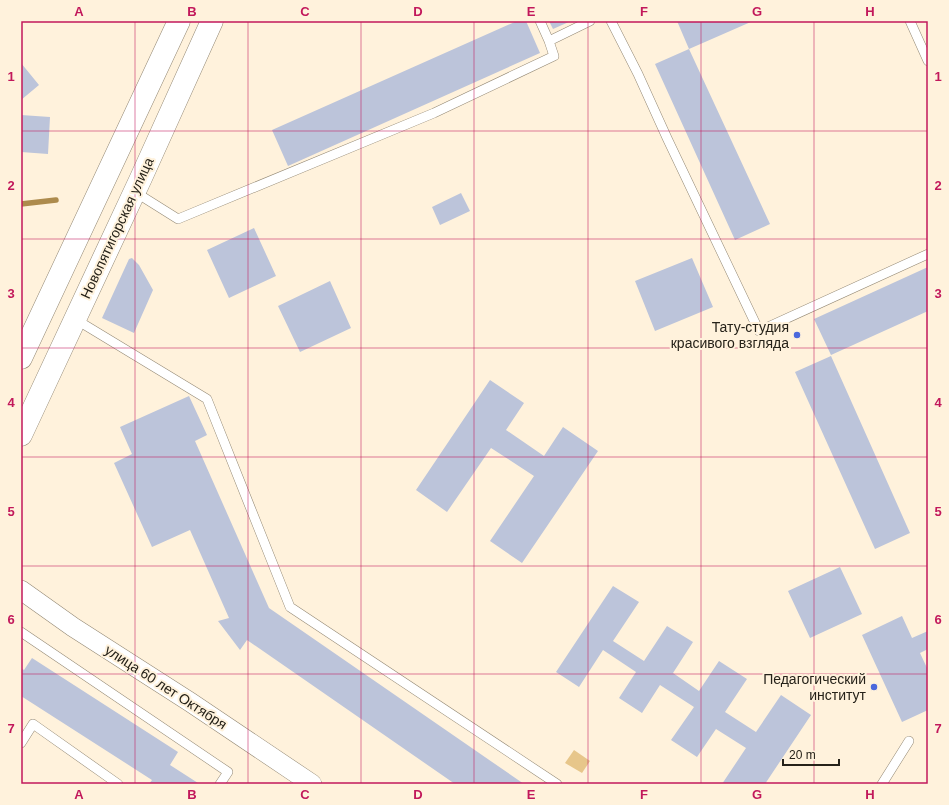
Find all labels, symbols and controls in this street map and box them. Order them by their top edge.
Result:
text: A [74,4,84,19]
text: B [187,4,197,19]
text: C [300,4,310,19]
text: D [413,4,423,19]
text: E [527,4,536,19]
text: F [640,4,648,19]
text: G [752,4,762,19]
text: H [865,4,875,19]
text: 1 [7,69,15,84]
text: 1 [934,69,942,84]
street label: Новопятигорская улица [77,155,157,301]
text: 2 [7,178,15,193]
text: 2 [934,178,942,193]
text: 3 [7,286,15,301]
text: 3 [934,286,942,301]
place label: Тату-студия красивого взгляда [671,319,789,351]
marker: Тату-студия красивого взгляда [792,330,802,340]
text: 4 [7,395,15,410]
text: 4 [934,395,942,410]
text: 5 [7,504,15,519]
text: 5 [934,504,942,519]
text: 6 [7,612,15,627]
text: 6 [934,612,942,627]
street label: улица 60 лет Октября [102,642,230,732]
place label: Педагогический институт [763,671,867,703]
marker: Педагогический институт [869,682,879,692]
text: 7 [7,721,15,736]
text: 7 [934,721,942,736]
scale bar [783,741,839,767]
text: 20 m [789,748,816,762]
text: A [74,787,84,802]
text: B [187,787,197,802]
text: C [300,787,310,802]
text: D [413,787,423,802]
text: E [527,787,536,802]
text: F [640,787,648,802]
text: G [752,787,762,802]
text: H [865,787,875,802]

